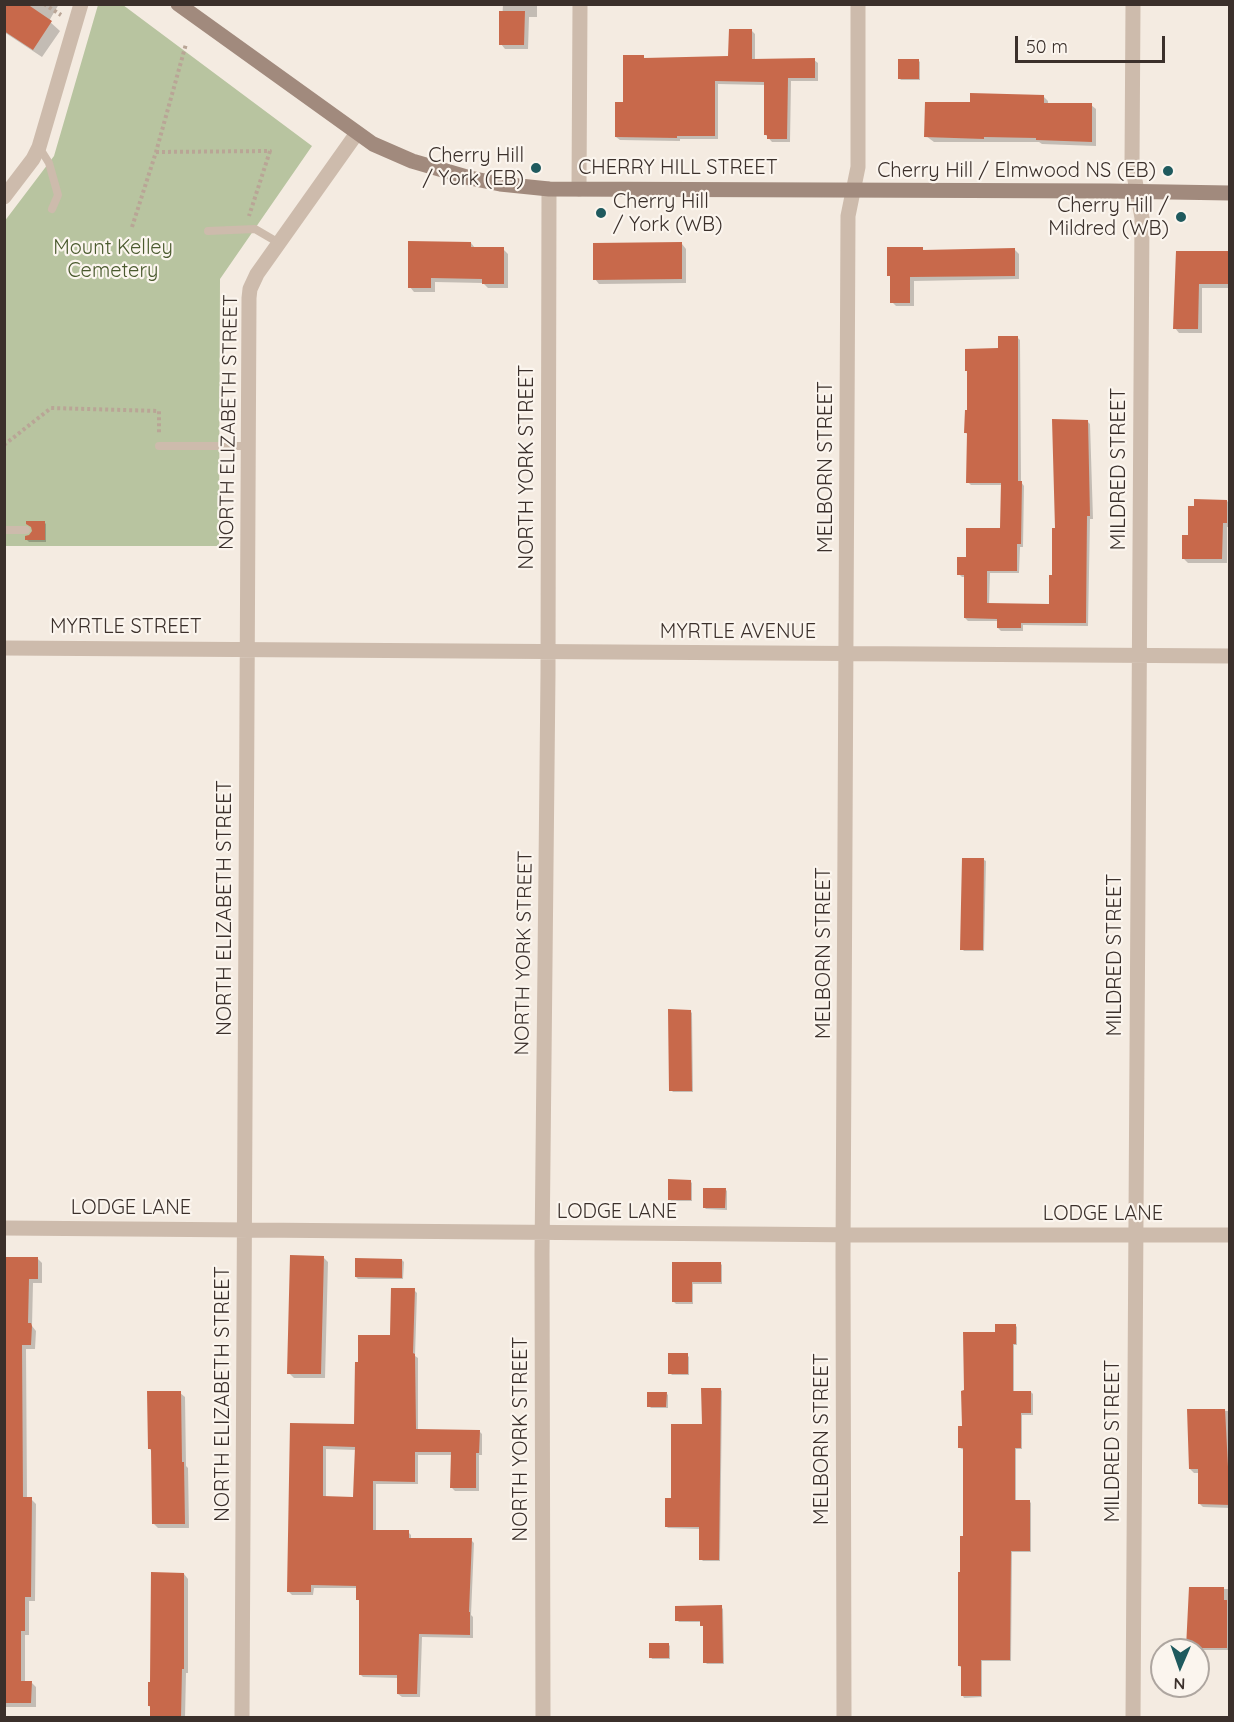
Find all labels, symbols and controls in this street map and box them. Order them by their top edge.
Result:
scale bar [1018,24,1168,62]
text: 50 m [1026,35,1068,58]
place label: Cherry Hill / York (EB) [422,144,524,191]
street label: CHERRY HILL STREET [578,156,778,180]
place label: Cherry Hill / Elmwood NS (EB) [877,159,1156,183]
marker: Cherry Hill / York (EB) [529,161,543,175]
marker: Cherry Hill / Elmwood NS (EB) [1161,164,1175,178]
place label: Cherry Hill / York (WB) [613,190,722,237]
place label: Cherry Hill / Mildred (WB) [1048,194,1169,241]
marker: Cherry Hill / York (WB) [594,206,608,220]
marker: Cherry Hill / Mildred (WB) [1174,210,1188,224]
park label: Mount Kelley Cemetery [53,236,173,283]
street label: NORTH ELIZABETH STREET [215,294,243,550]
street label: NORTH YORK STREET [515,365,539,569]
street label: MELBORN STREET [814,381,838,553]
street label: MILDRED STREET [1107,388,1131,550]
street label: MYRTLE STREET [50,615,202,639]
street label: MYRTLE AVENUE [660,620,816,644]
street label: NORTH ELIZABETH STREET [213,780,237,1036]
street label: NORTH YORK STREET [510,850,538,1056]
street label: MELBORN STREET [812,867,836,1039]
street label: MILDRED STREET [1103,874,1127,1036]
street label: LODGE LANE [71,1196,191,1220]
street label: LODGE LANE [557,1200,677,1224]
street label: LODGE LANE [1043,1202,1163,1226]
street label: NORTH ELIZABETH STREET [211,1266,235,1522]
street label: NORTH YORK STREET [509,1337,533,1541]
street label: MELBORN STREET [810,1353,834,1525]
street label: MILDRED STREET [1101,1360,1125,1522]
north arrow [1150,1638,1210,1698]
text: N [1173,1674,1186,1694]

